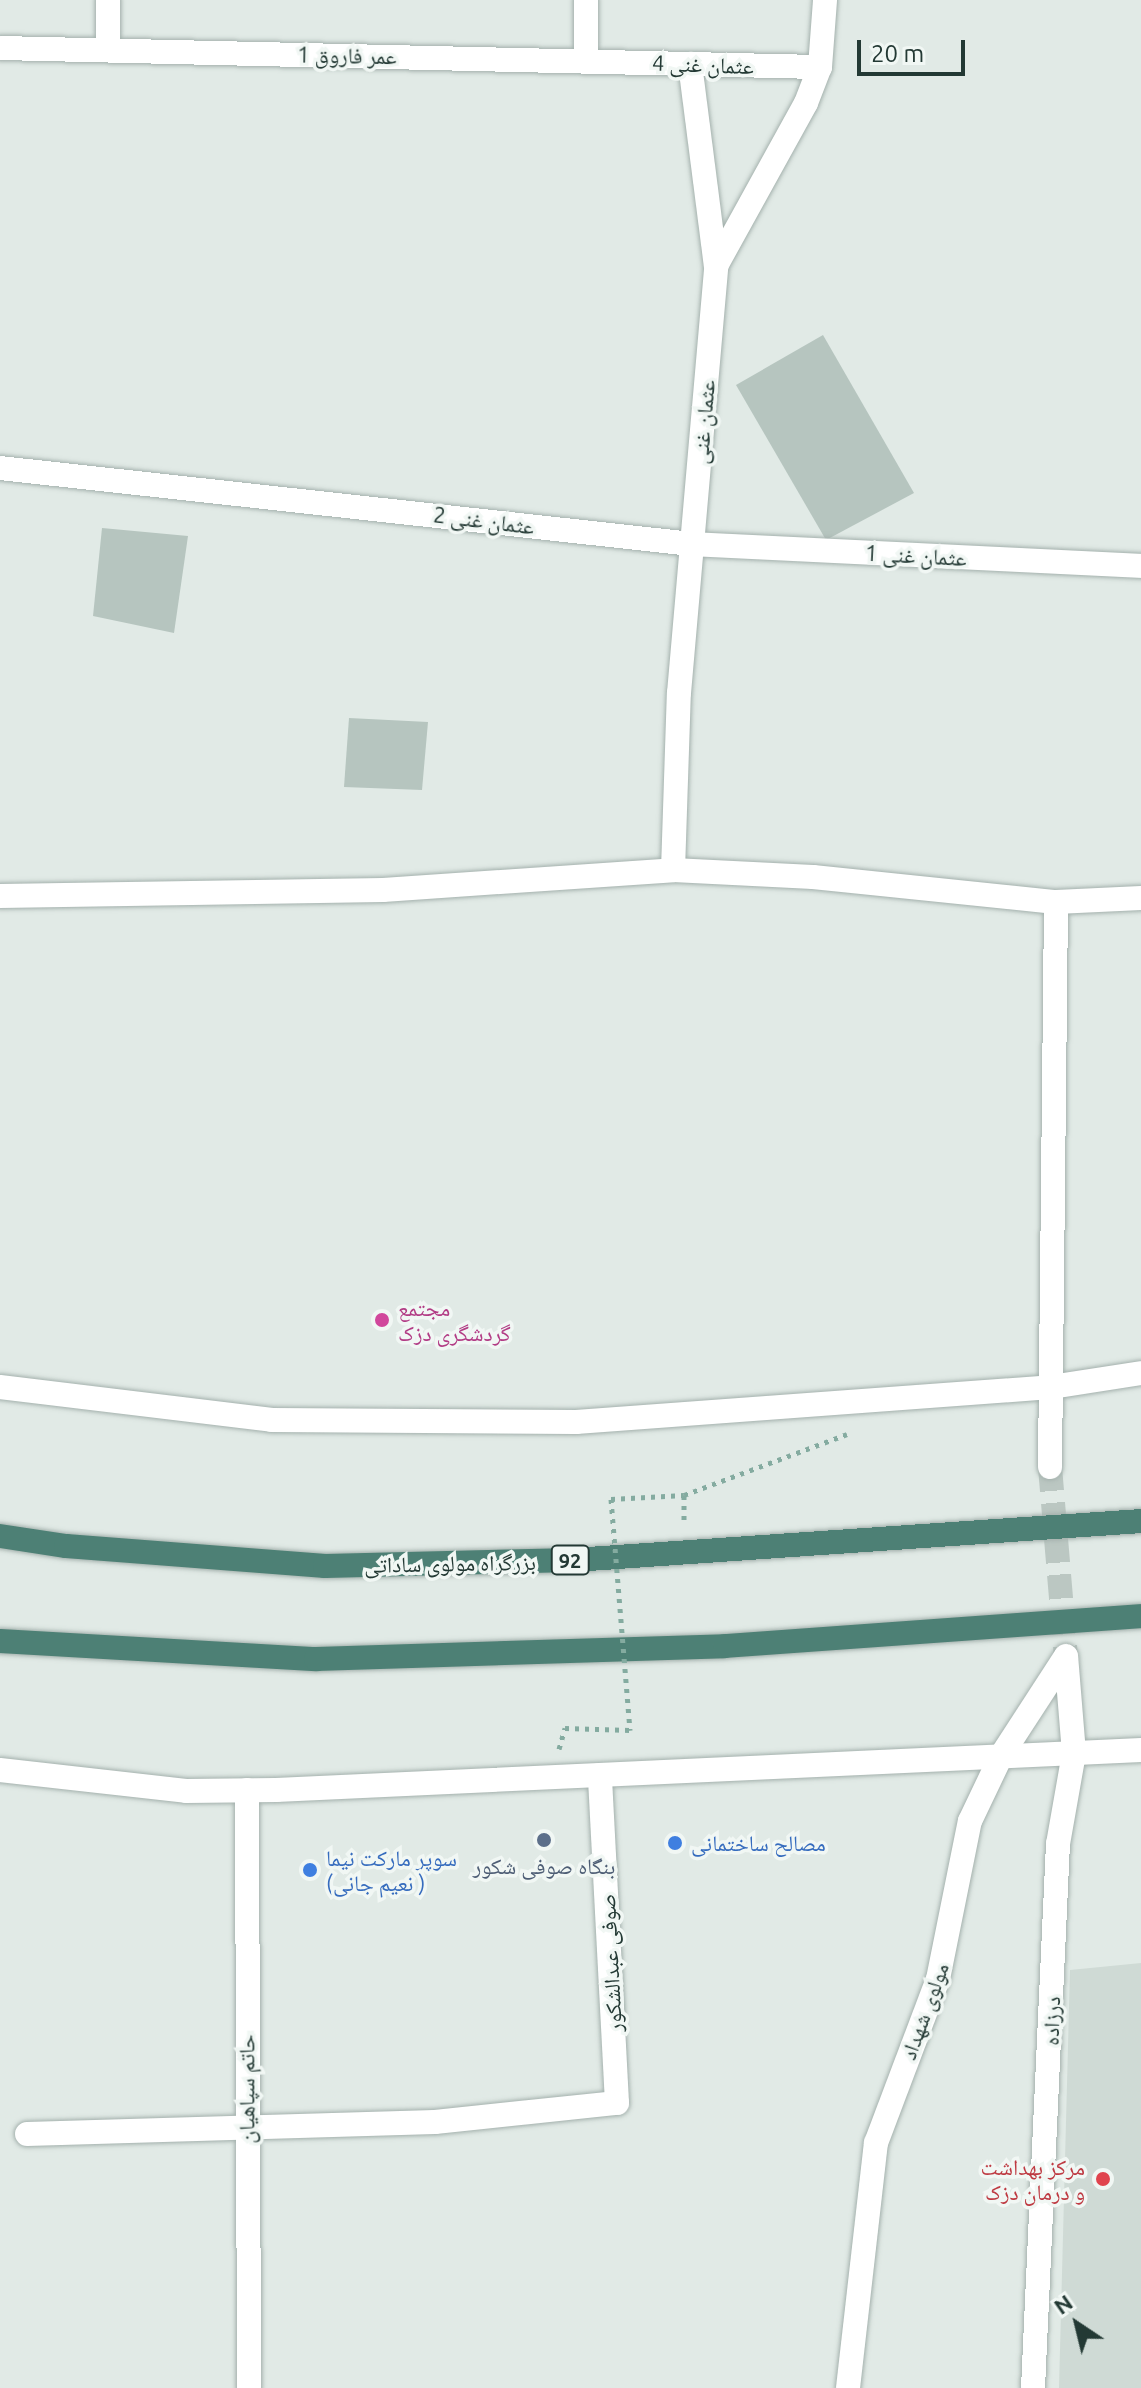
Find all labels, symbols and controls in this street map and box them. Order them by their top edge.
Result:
scale bar [861,24,969,74]
text: 20 m [871,40,924,67]
street label: عمر فاروق 1 [297,41,397,69]
street label: عثمان غنی 4 [652,49,754,79]
street label: عثمان غنی [686,379,720,465]
street label: عثمان غنی 2 [432,501,536,539]
street label: عثمان غنی 1 [865,539,967,571]
place label: مجتمع گردشگری دزک [398,1294,511,1346]
marker: مجتمع گردشگری دزک [373,1311,391,1329]
road number: 92 [550,1544,590,1576]
street label: بزرگراه مولوی ساداتی [364,1548,536,1578]
place label: مصالح ساختمانی [691,1830,826,1856]
marker: بنگاه صوفی شکور [535,1831,553,1849]
marker: مصالح ساختمانی [666,1834,684,1852]
place label: سوپر مارکت نیما (نعیم جانی ) [326,1844,457,1896]
place label: بنگاه صوفی شکور [473,1853,615,1879]
marker: سوپر مارکت نیما (نعیم جانی ) [301,1861,319,1879]
street label: صوفی عبدالشکور [593,1893,627,2033]
street label: مولوی شهداد [894,1959,954,2063]
street label: درزاده [1037,1996,1065,2046]
street label: حاتم سپاهیان [233,2034,259,2144]
place label: مرکز بهداشت و درمان دزک [980,2153,1085,2204]
marker: مرکز بهداشت و درمان دزک [1092,2168,1114,2190]
north arrow [1037,2284,1117,2364]
text: N [1049,2289,1077,2319]

